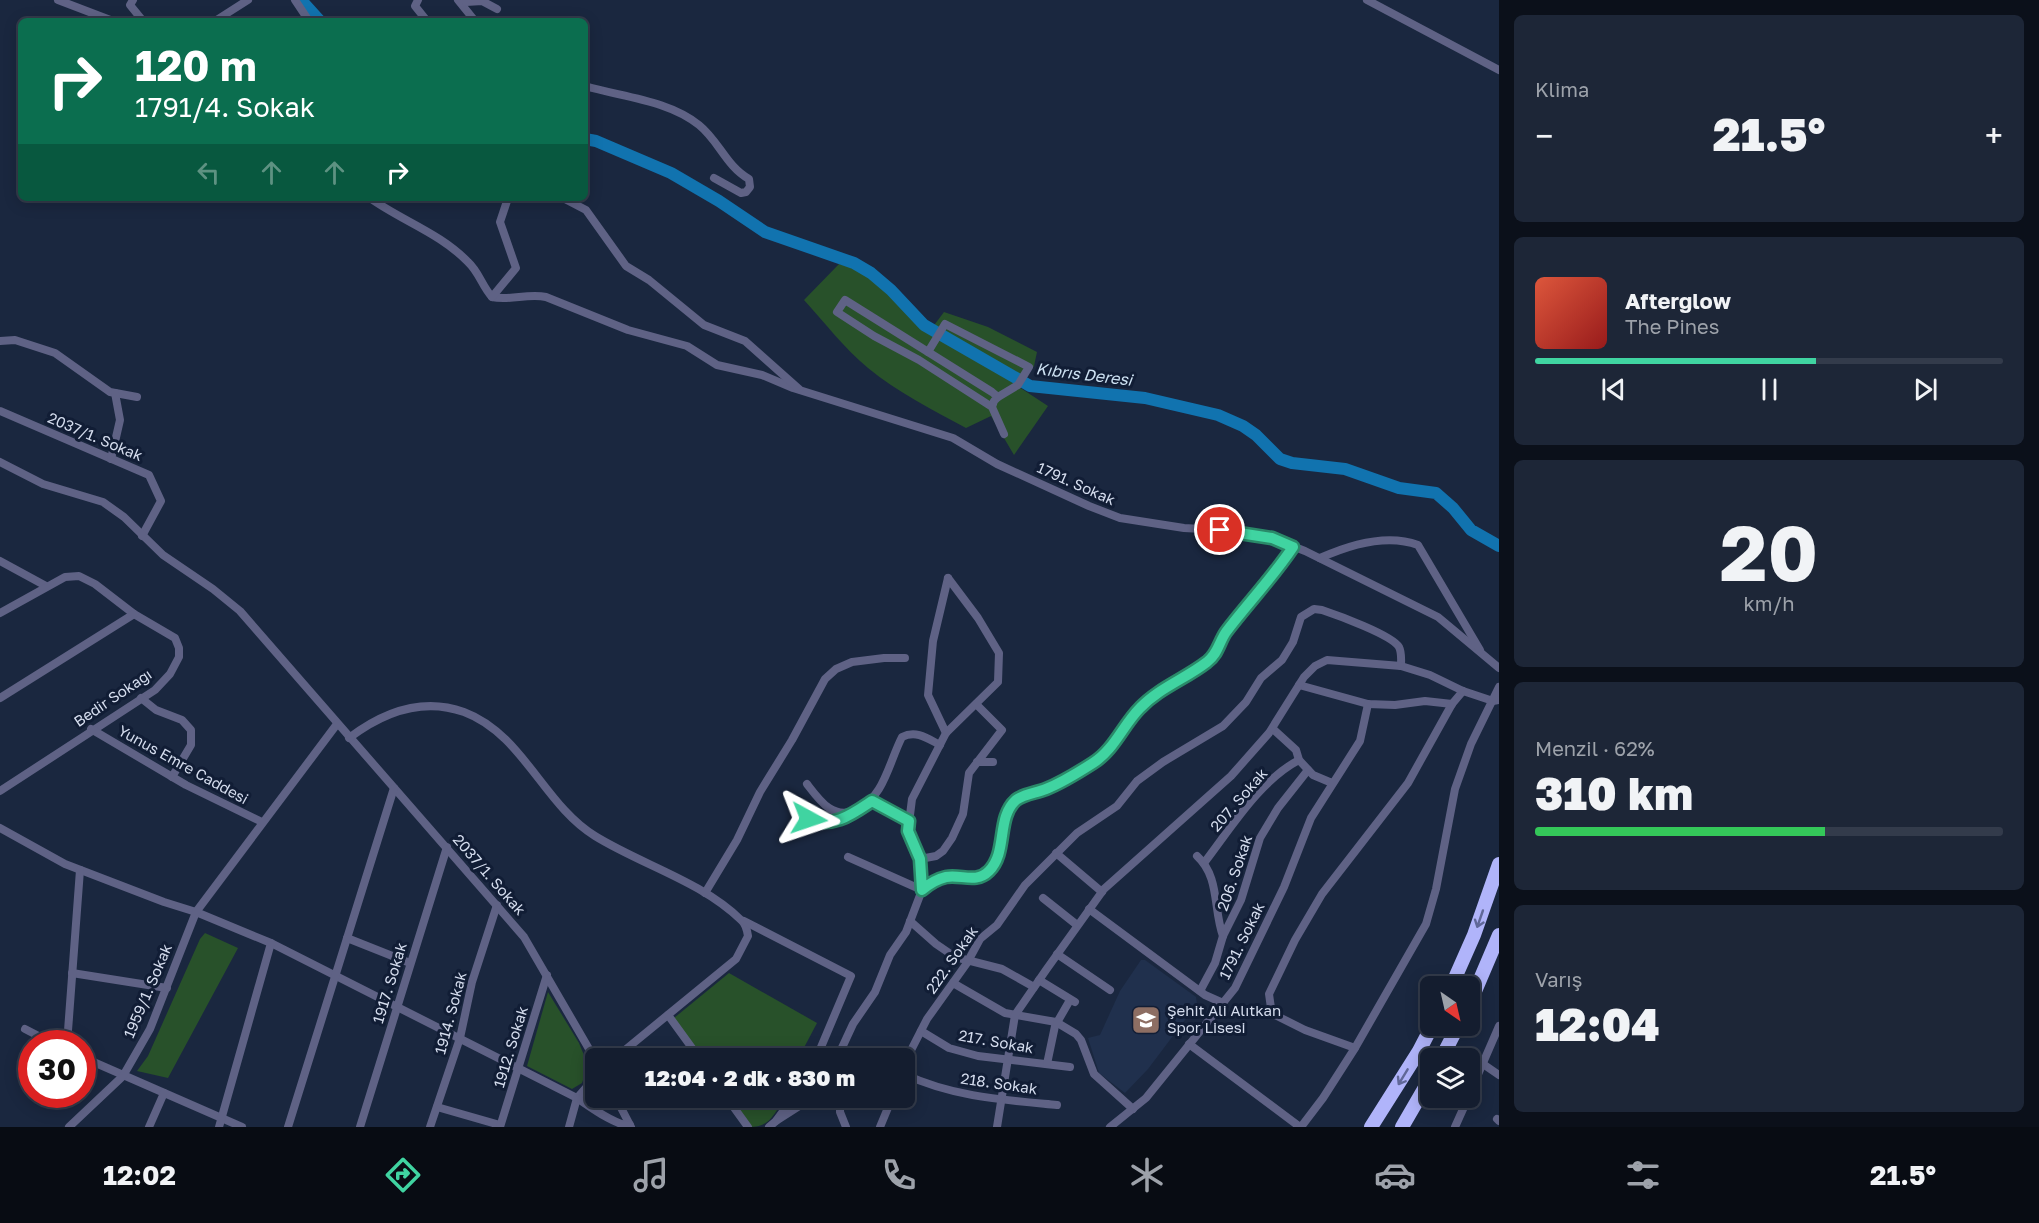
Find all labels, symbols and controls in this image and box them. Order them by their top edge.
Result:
text: 120 m [135,40,257,90]
icon: right [36,42,114,120]
text: Klima [1535,77,1589,101]
text: 1791/4. Sokak [135,91,315,123]
text: 21.5° [1713,107,1825,161]
text: − [1535,116,1553,155]
text: + [1985,116,2003,155]
icon: left [192,156,225,189]
icon: ahead [255,156,288,189]
icon: ahead [318,156,351,189]
icon: right [381,156,414,189]
text: Afterglow [1625,287,1731,314]
text: The Pines [1625,314,1719,338]
water label: Kıbrıs Deresi [1035,358,1135,390]
icon: previous [1597,373,1630,406]
icon: pause [1753,373,1786,406]
icon: next [1909,373,1942,406]
street label: 2037/1. Sokak [45,408,146,464]
street label: 1791. Sokak [1035,458,1119,509]
pin [1194,504,1245,555]
text: 20 [1720,505,1818,598]
icon: arrive [1203,513,1236,546]
text: km/h [1744,591,1794,615]
street label: Bedir Sokağı [70,664,155,730]
street label: Yunus Emre Caddesi [115,721,252,807]
text: Menzil · 62% [1535,736,1655,760]
street label: 207. Sokak [1206,764,1271,835]
text: 310 km [1535,766,1693,820]
position arrow [777,787,841,851]
street label: 2037/1. Sokak [450,830,530,919]
street label: 206. Sokak [1213,832,1256,913]
street label: 1791. Sokak [1215,899,1268,982]
one-way arrow [1473,909,1484,928]
street label: 222. Sokak [921,922,981,997]
street label: 1959/1. Sokak [119,940,175,1040]
street label: 1917. Sokak [368,940,410,1025]
text: Varış [1535,967,1582,991]
street label: 1914. Sokak [430,969,470,1056]
north arrow [1420,976,1480,1036]
map controls [1420,976,1480,1108]
text: 12:04 [1535,997,1660,1051]
place label: Şehit Ali Alıtkan Spor Lisesi [1167,1001,1281,1036]
street label: 1912. Sokak [489,1003,531,1090]
school or university icon: Şehit Ali Alıtkan Spor Lisesi [1130,1004,1162,1036]
street label: 217. Sokak [957,1026,1036,1057]
speed limit sign: 30 [18,1030,96,1108]
button: layers [1420,1048,1480,1108]
text: 12:04 · 2 dk · 830 m [645,1064,855,1091]
one-way arrow [1397,1068,1409,1085]
street label: 218. Sokak [960,1069,1039,1097]
icon: directions [382,1154,424,1196]
icon: music [630,1154,672,1196]
icon: phone [878,1154,920,1196]
icon: climate [1126,1154,1168,1196]
icon: car [1374,1154,1416,1196]
icon: filters [1622,1154,1664,1196]
text: 12:02 [103,1159,176,1191]
text: 21.5° [1870,1159,1936,1191]

